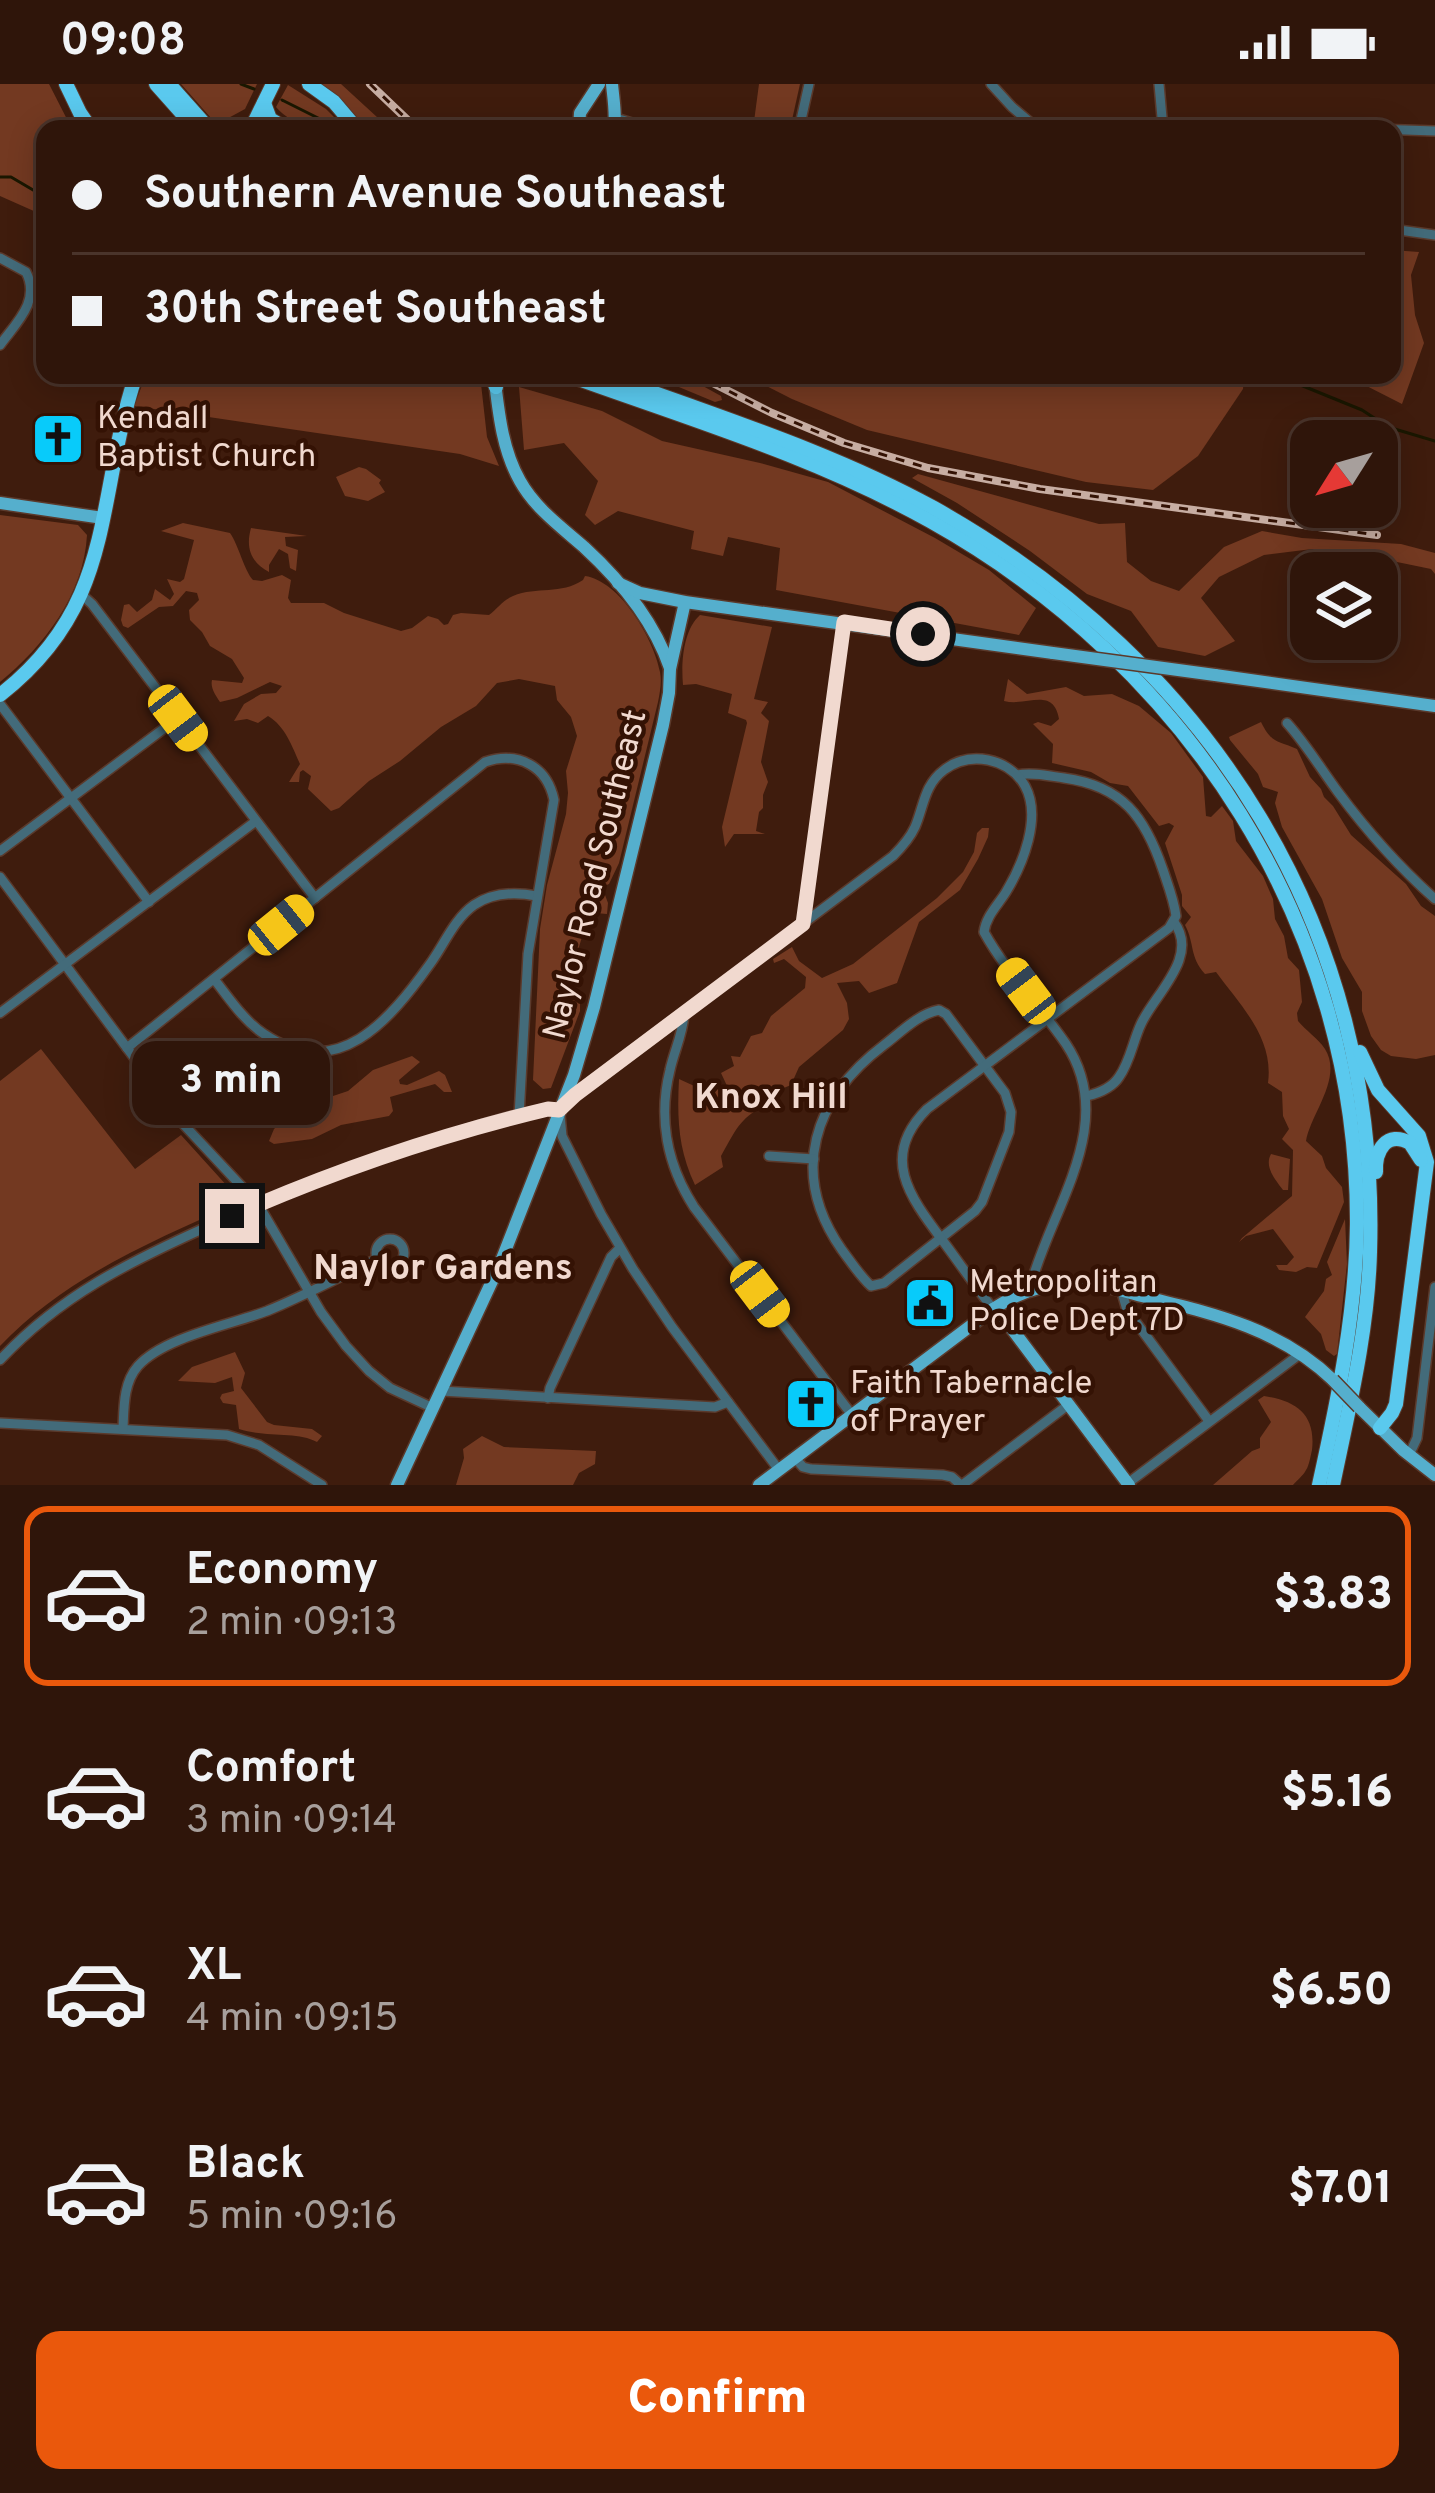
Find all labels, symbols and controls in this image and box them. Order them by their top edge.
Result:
text: 09:08 [60,14,186,71]
text: Southern Avenue Southeast [144,167,726,224]
text: 30th Street Southeast [144,282,606,339]
place label: Kendall Baptist Church [97,399,316,479]
church icon: Kendall Baptist Church [30,411,86,467]
north arrow [1290,420,1398,528]
map controls [1290,420,1398,660]
button: layers [1290,552,1398,660]
route start [896,607,950,661]
car [142,678,214,758]
street label: Naylor Road Southeast [536,706,658,1044]
car [242,888,320,962]
car [990,951,1062,1031]
callout: 3 min [133,1042,331,1126]
text: 3 min [180,1058,282,1107]
district label: Knox Hill [694,1076,848,1122]
route end [205,1189,259,1243]
district label: Naylor Gardens [313,1247,573,1293]
car [724,1254,796,1334]
place label: Metropolitan Police Dept 7D [969,1263,1185,1343]
public building icon: Metropolitan Police Dept 7D [902,1275,958,1331]
place label: Faith Tabernacle of Prayer [850,1364,1092,1444]
church icon: Faith Tabernacle of Prayer [783,1376,839,1432]
icon: car [42,1542,150,1650]
text: Economy [186,1543,378,1600]
text: $3.83 [1273,1568,1393,1625]
text: 2 min · 09:13 [186,1600,397,1649]
icon: car [42,1740,150,1848]
text: Comfort [186,1741,356,1798]
text: $5.16 [1281,1766,1393,1823]
text: 3 min · 09:14 [186,1798,397,1847]
icon: car [42,1938,150,2046]
text: XL [186,1939,241,1996]
text: $6.50 [1269,1964,1393,2021]
text: 4 min · 09:15 [186,1996,398,2045]
icon: car [42,2136,150,2244]
text: Black [186,2137,305,2194]
text: $7.01 [1288,2162,1393,2219]
text: 5 min · 09:16 [186,2194,398,2243]
button: Confirm [36,2331,1399,2469]

